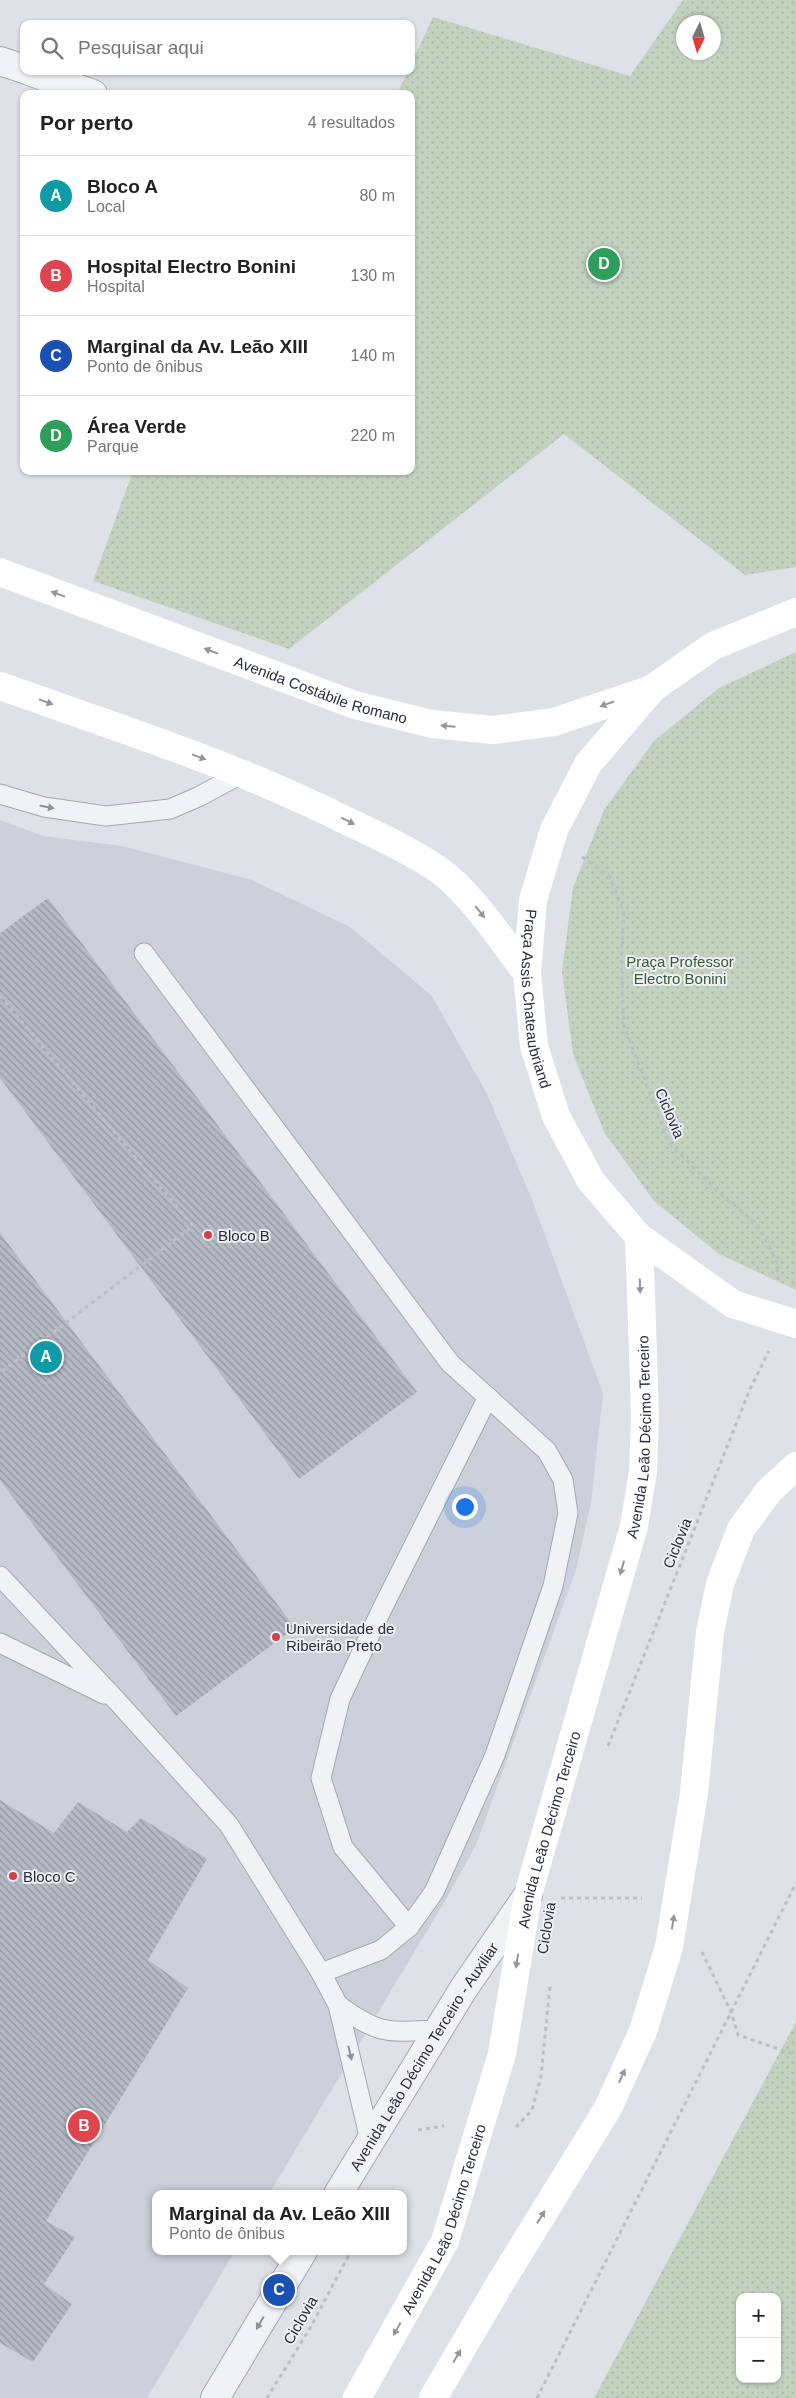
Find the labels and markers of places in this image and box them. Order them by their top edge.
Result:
pin: D [588,245,620,283]
place label: Bloco B [218,1227,270,1244]
marker: Bloco B [202,1229,214,1241]
pin: A [30,1338,62,1376]
place label: Universidade de Ribeirão Preto [286,1620,394,1654]
marker: Universidade de Ribeirão Preto [270,1631,282,1643]
place label: Bloco C [23,1868,76,1885]
marker: Bloco C [7,1870,19,1882]
pin: B [68,2107,100,2145]
pin: C [263,2271,295,2309]

